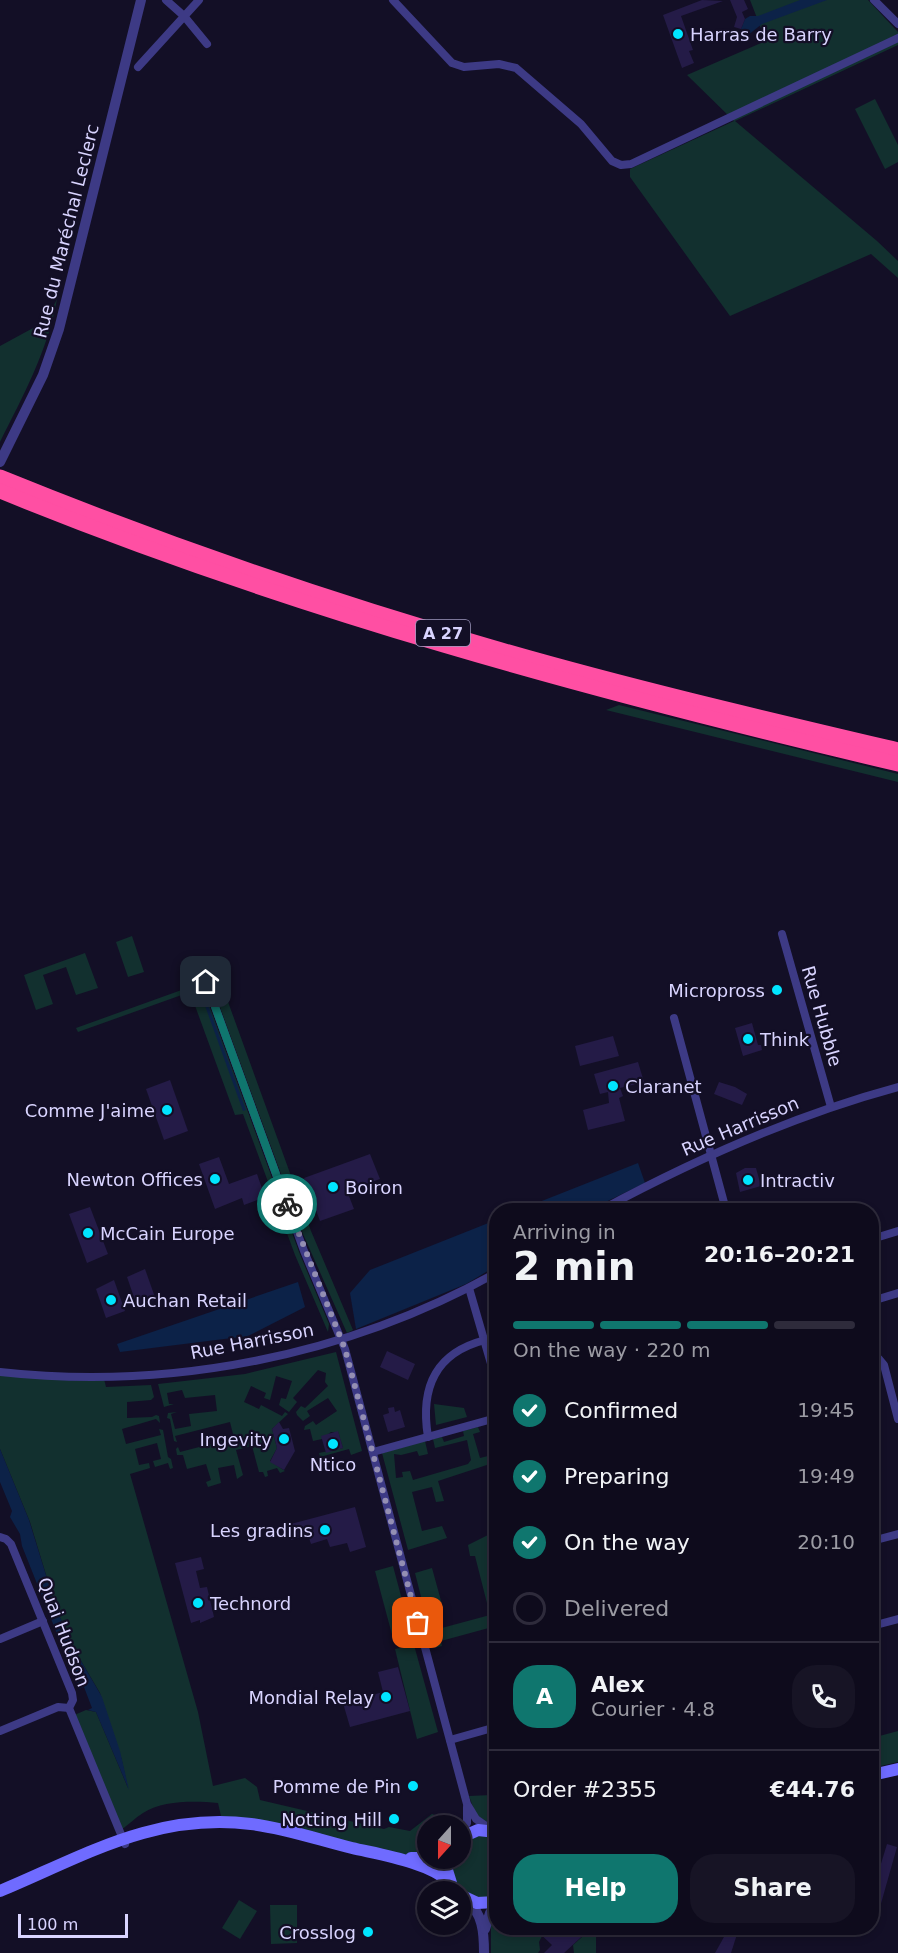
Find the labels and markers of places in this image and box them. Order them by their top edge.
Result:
place label: Harras de Barry [690,24,832,45]
marker: Harras de Barry [671,27,685,41]
pin [180,956,231,1007]
place label: Micropross [668,980,765,1001]
marker: Micropross [770,983,784,997]
place label: Think [759,1029,810,1050]
marker: Think [741,1032,755,1046]
place label: Claranet [625,1076,702,1097]
marker: Claranet [606,1079,620,1093]
place label: Comme J'aime [25,1100,155,1121]
marker: Comme J'aime [160,1103,174,1117]
place label: Newton Offices [67,1169,203,1190]
place label: Intractiv [760,1170,835,1191]
marker: Newton Offices [208,1172,222,1186]
marker: Intractiv [741,1173,755,1187]
place label: Boiron [345,1177,403,1198]
marker: Boiron [326,1180,340,1194]
place label: McCain Europe [100,1223,234,1244]
marker: McCain Europe [81,1226,95,1240]
place label: Auchan Retail [123,1290,247,1311]
marker: Auchan Retail [104,1293,118,1307]
place label: Ingevity [199,1429,272,1450]
marker: Ingevity [277,1432,291,1446]
marker: Ntico [326,1437,340,1451]
place label: Ntico [310,1454,356,1475]
place label: Les gradins [210,1520,313,1541]
marker: Les gradins [318,1523,332,1537]
place label: Technord [209,1593,291,1614]
marker: Technord [191,1596,205,1610]
pin [392,1597,443,1648]
place label: Mondial Relay [248,1687,374,1708]
marker: Mondial Relay [379,1690,393,1704]
place label: Pomme de Pin [273,1776,401,1797]
marker: Pomme de Pin [406,1779,420,1793]
place label: Notting Hill [281,1809,382,1830]
marker: Notting Hill [387,1812,401,1826]
place label: Crosslog [279,1922,356,1943]
marker: Crosslog [361,1925,375,1939]

